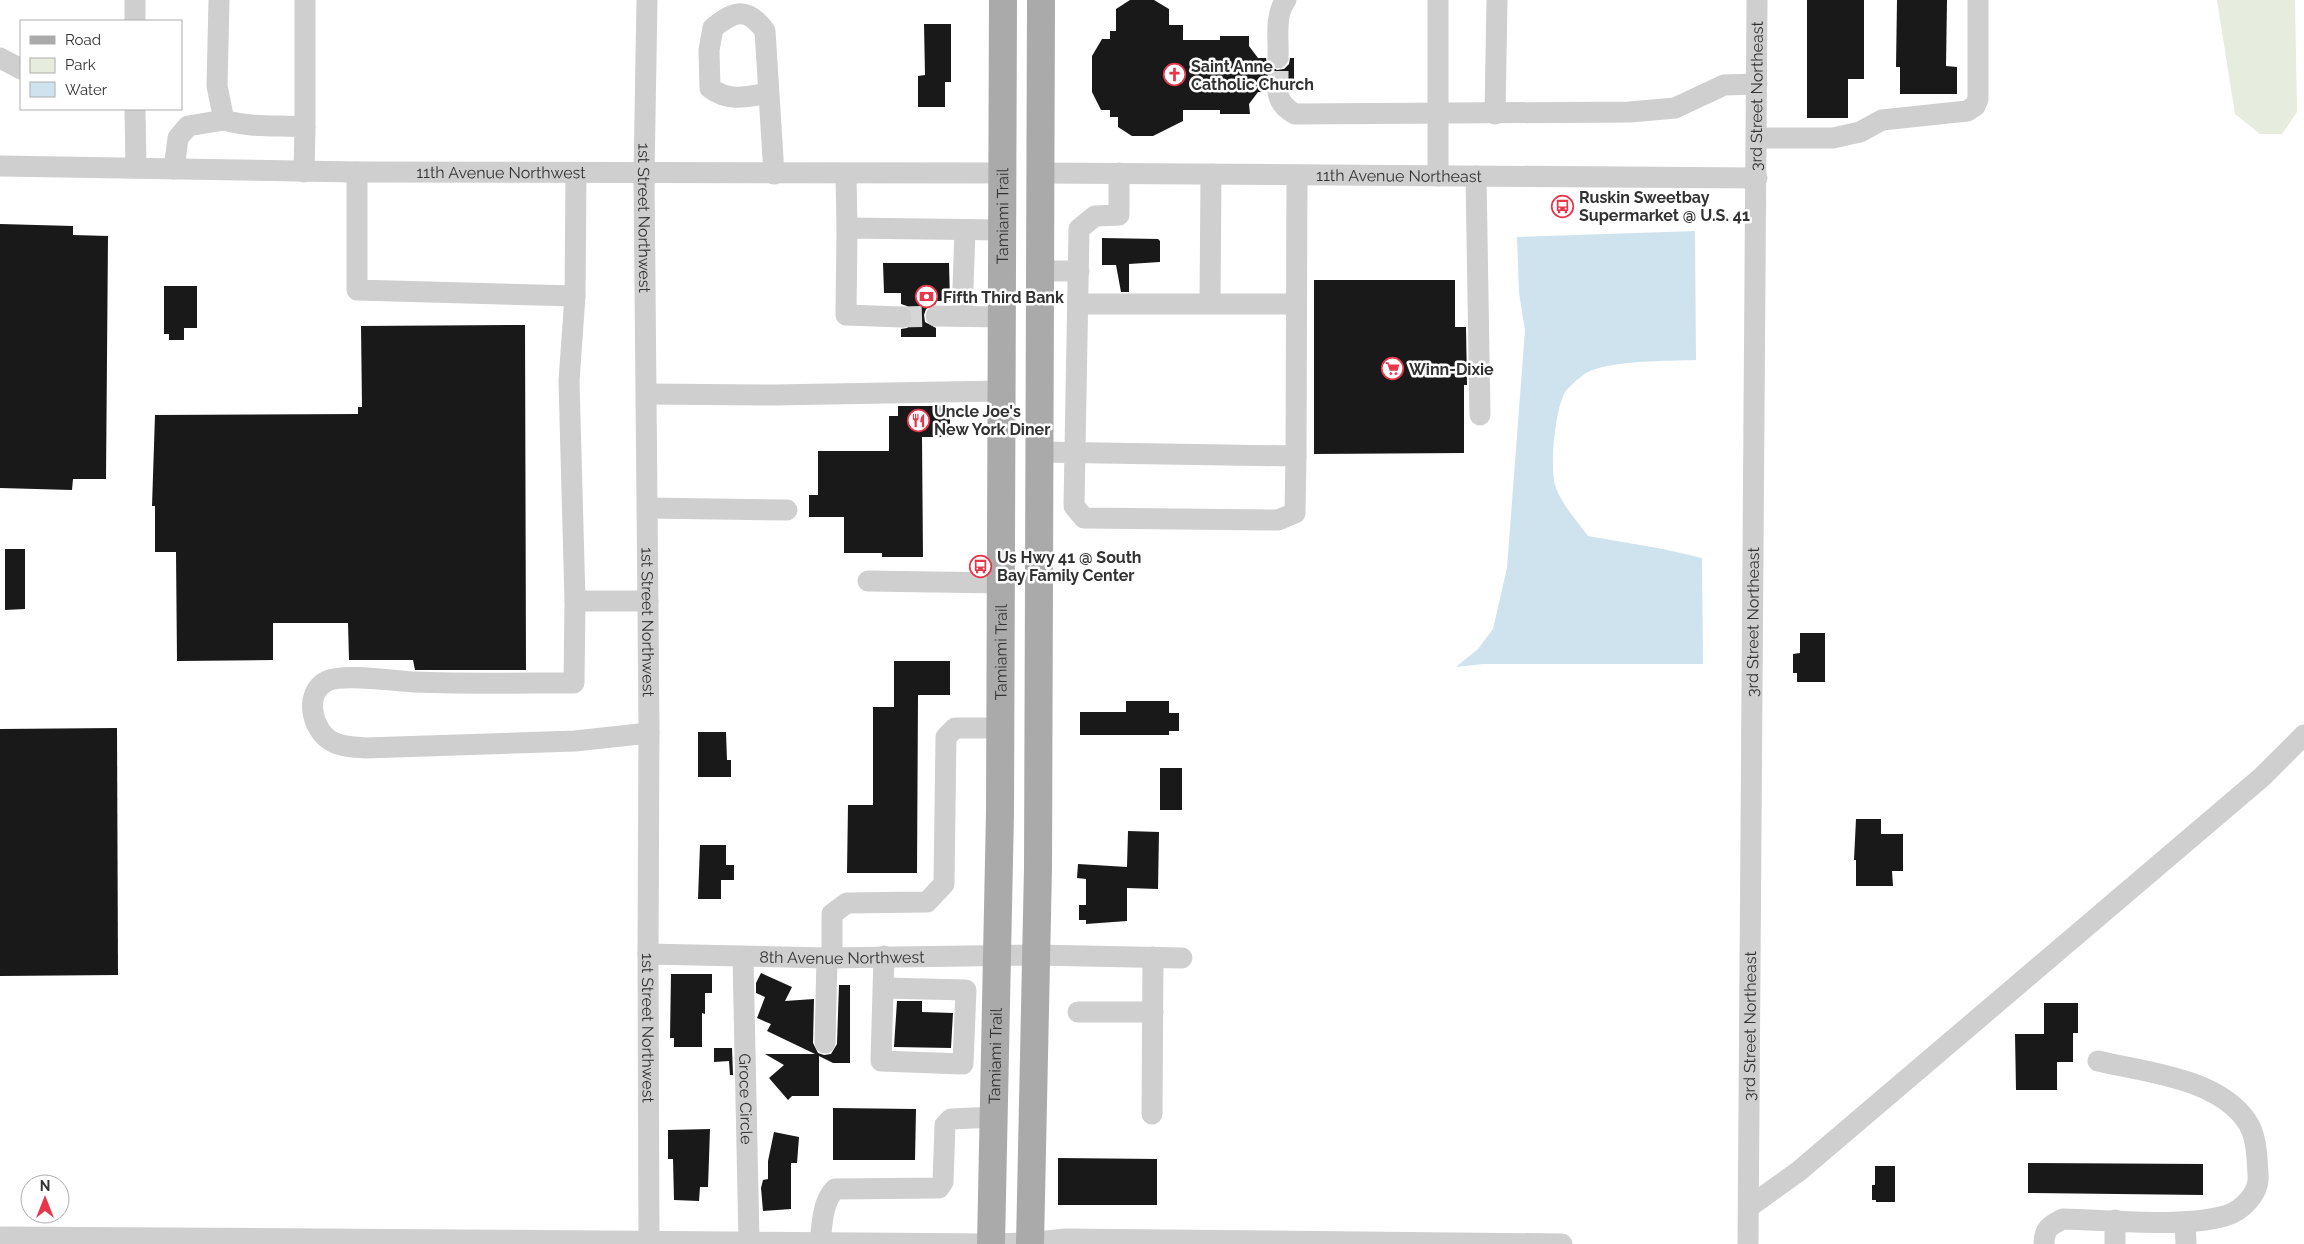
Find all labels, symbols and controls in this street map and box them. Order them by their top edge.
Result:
legend [20,20,182,110]
street label: 3rd Street Northeast [1747,20,1767,171]
text: Road [65,31,101,49]
text: Park [65,56,96,74]
place label: Saint Anne Catholic Church [1191,57,1314,94]
church icon: Saint Anne Catholic Church [1163,63,1187,87]
text: Water [65,81,108,99]
street label: 1st Street Northwest [634,143,654,294]
street label: 11th Avenue Northwest [416,163,586,182]
street label: 11th Avenue Northeast [1316,166,1482,186]
street label: Tamiami Trail [993,167,1012,264]
place label: Ruskin Sweetbay Supermarket @ U.S. 41 [1579,188,1750,225]
bus stop icon: Ruskin Sweetbay Supermarket @ U.S. 41 [1551,194,1575,218]
bank icon: Fifth Third Bank [915,285,939,309]
place label: Fifth Third Bank [943,288,1064,307]
supermarket icon: Winn-Dixie [1381,357,1405,381]
place label: Winn-Dixie [1409,360,1494,379]
place label: Uncle Joe's New York Diner [934,402,1050,439]
restaurant icon: Uncle Joe's New York Diner [906,408,930,432]
street label: 3rd Street Northeast [1743,546,1763,697]
street label: 1st Street Northwest [637,547,658,698]
place label: Us Hwy 41 @ South Bay Family Center [997,548,1142,585]
bus stop icon: Us Hwy 41 @ South Bay Family Center [969,554,993,578]
street label: Tamiami Trail [991,603,1011,700]
street label: 8th Avenue Northwest [759,947,925,968]
street label: 3rd Street Northeast [1740,950,1760,1101]
street label: 1st Street Northwest [638,953,658,1103]
street label: Tamiami Trail [985,1007,1006,1104]
street label: Groce Circle [735,1053,756,1145]
north arrow [20,1174,70,1224]
text: N [40,1178,50,1194]

